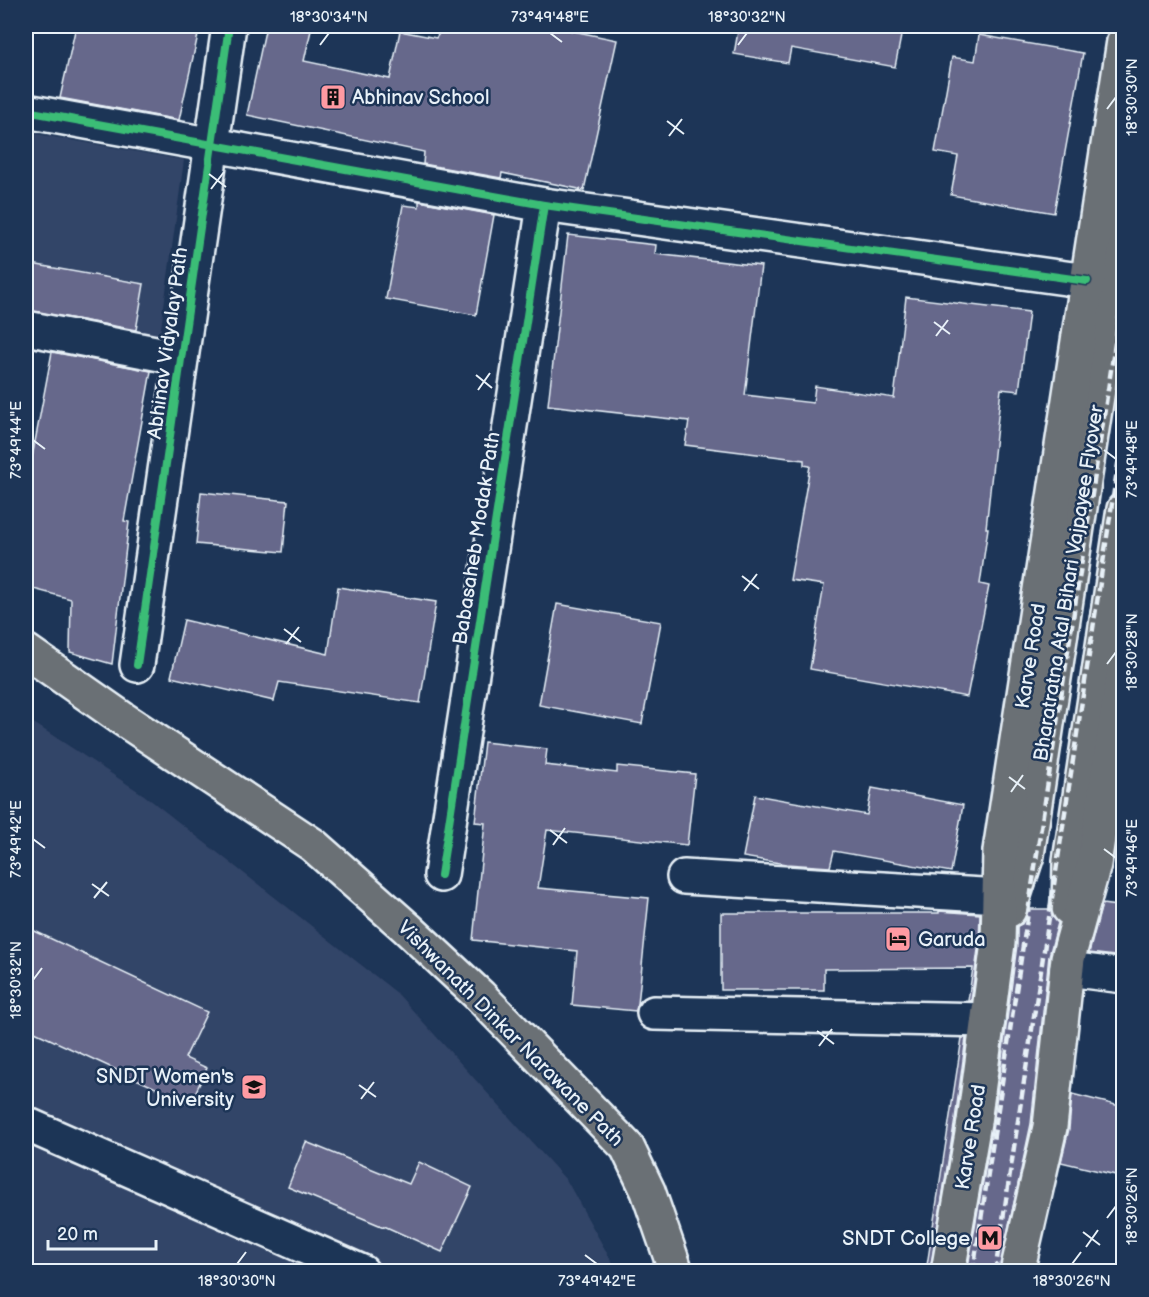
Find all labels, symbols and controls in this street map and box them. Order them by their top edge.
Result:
text: 18°30'34"N [290,8,368,27]
text: 73°49'48"E [511,8,589,27]
text: 18°30'32"N [708,8,786,27]
text: 18°30'30"N [1123,58,1142,136]
building icon: Abhinav School [318,82,348,112]
place label: Abhinav School [352,86,489,110]
street label: Abhinav Vidyalay Path [143,246,193,441]
text: 73°49'44"E [7,401,26,479]
street label: Bharatratna Atal Bihari Vajpayee Flyover [1029,403,1109,763]
text: 73°49'48"E [1123,420,1142,498]
street label: Babasaheb Modak Path [448,430,506,646]
street label: Karve Road [1011,602,1051,710]
text: 18°30'28"N [1123,613,1142,691]
text: 73°49'42"E [7,800,26,878]
text: 73°49'46"E [1123,819,1142,897]
street label: Vishwanath Dinkar Narawane Path [392,916,628,1152]
hotel icon: Garuda [883,924,913,954]
place label: Garuda [918,928,985,952]
text: 18°30'32"N [7,941,26,1019]
place label: SNDT Women's University [96,1065,234,1112]
school or university icon: SNDT Women's University [239,1072,269,1102]
street label: Karve Road [951,1083,991,1191]
text: 18°30'26"N [1123,1167,1142,1245]
scale bar [48,1213,156,1251]
metro station icon: SNDT College [975,1223,1005,1253]
text: 20 m [57,1224,98,1245]
place label: SNDT College [842,1227,970,1251]
text: 18°30'30"N [198,1272,276,1291]
text: 73°49'42"E [558,1272,636,1291]
text: 18°30'26"N [1033,1272,1111,1291]

